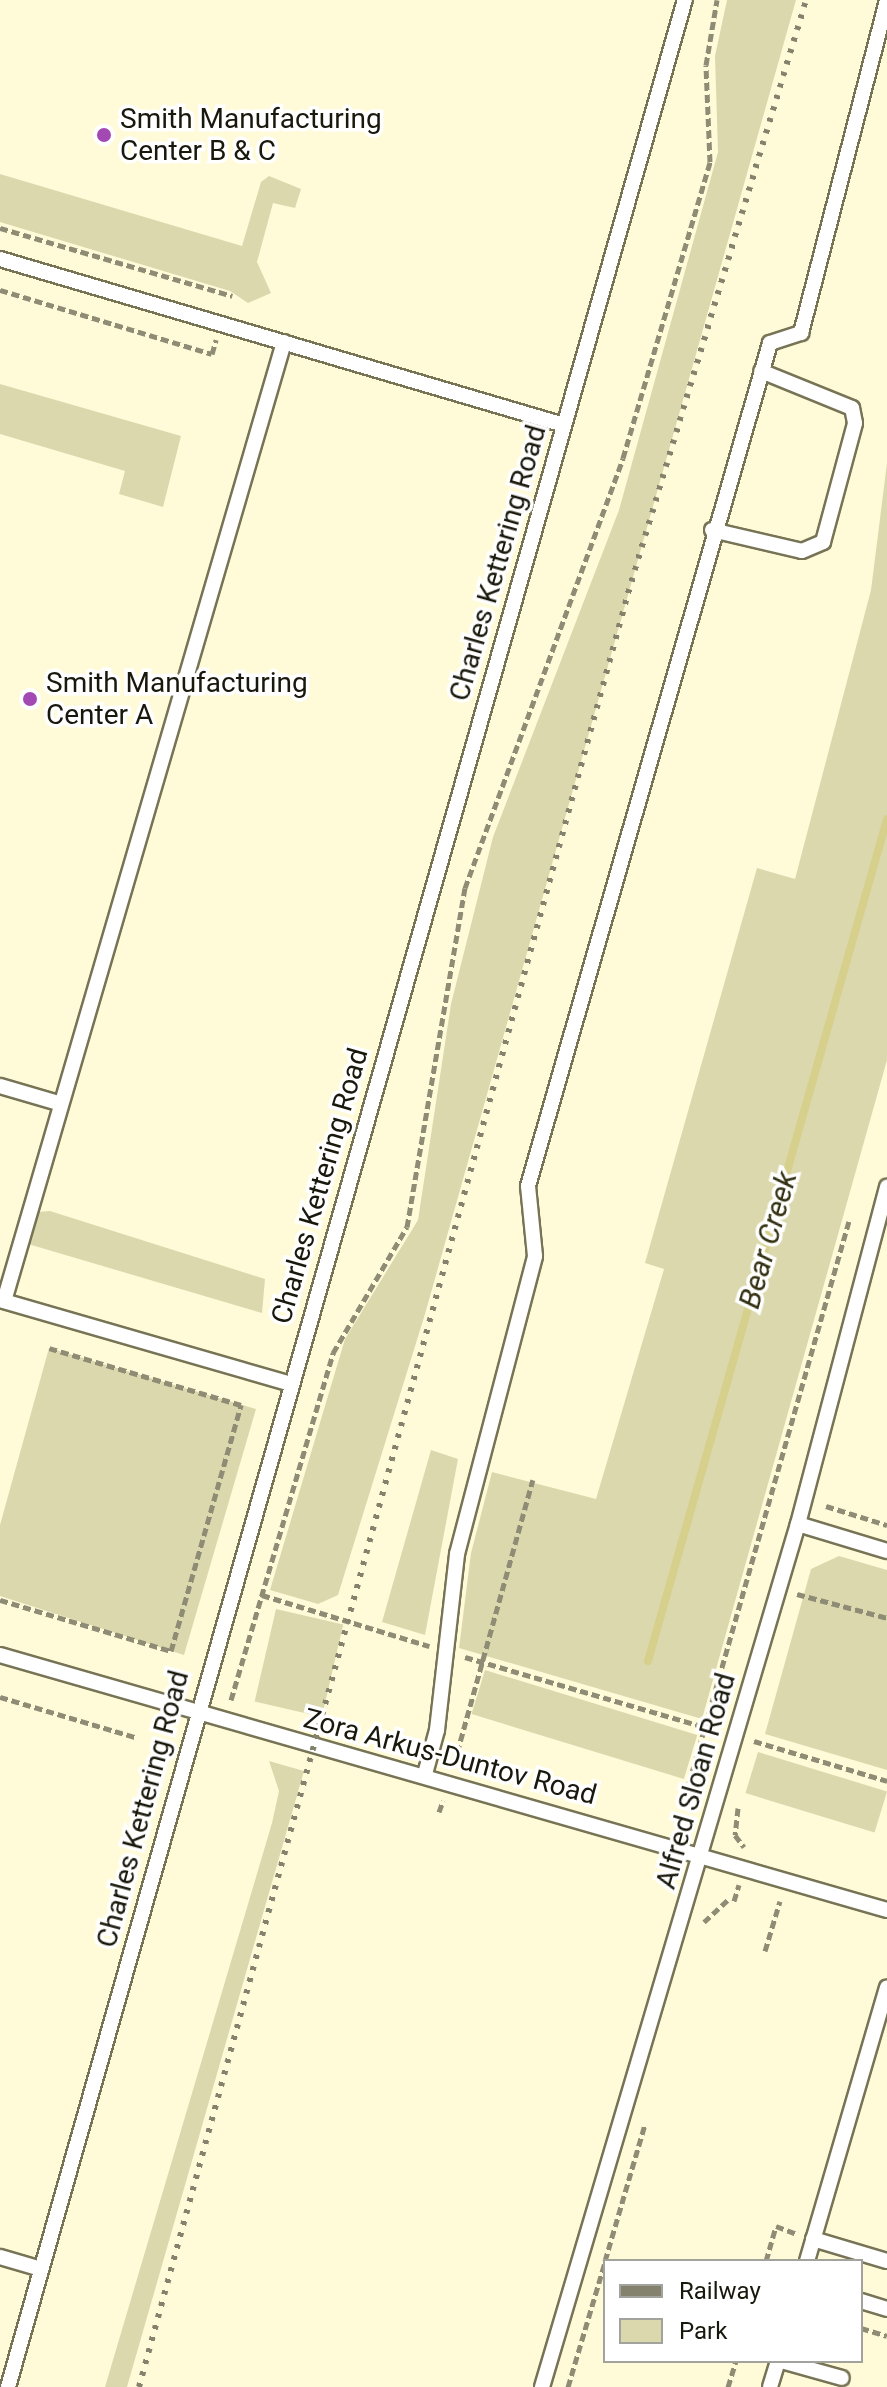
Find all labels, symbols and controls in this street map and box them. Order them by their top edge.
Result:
place label: Smith Manufacturing Center B & C [120,102,382,168]
marker: Smith Manufacturing Center B & C [95,126,113,144]
street label: Charles Kettering Road [443,421,553,705]
place label: Smith Manufacturing Center A [46,666,308,732]
marker: Smith Manufacturing Center A [21,690,39,708]
street label: Charles Kettering Road [265,1044,375,1328]
water label: Bear Creek [731,1167,805,1313]
street label: Charles Kettering Road [90,1667,196,1951]
street label: Alfred Sloan Road [649,1669,743,1893]
street label: Zora Arkus-Duntov Road [300,1702,600,1812]
legend [603,2259,863,2363]
text: Railway [679,2277,761,2305]
text: Park [679,2317,727,2345]

